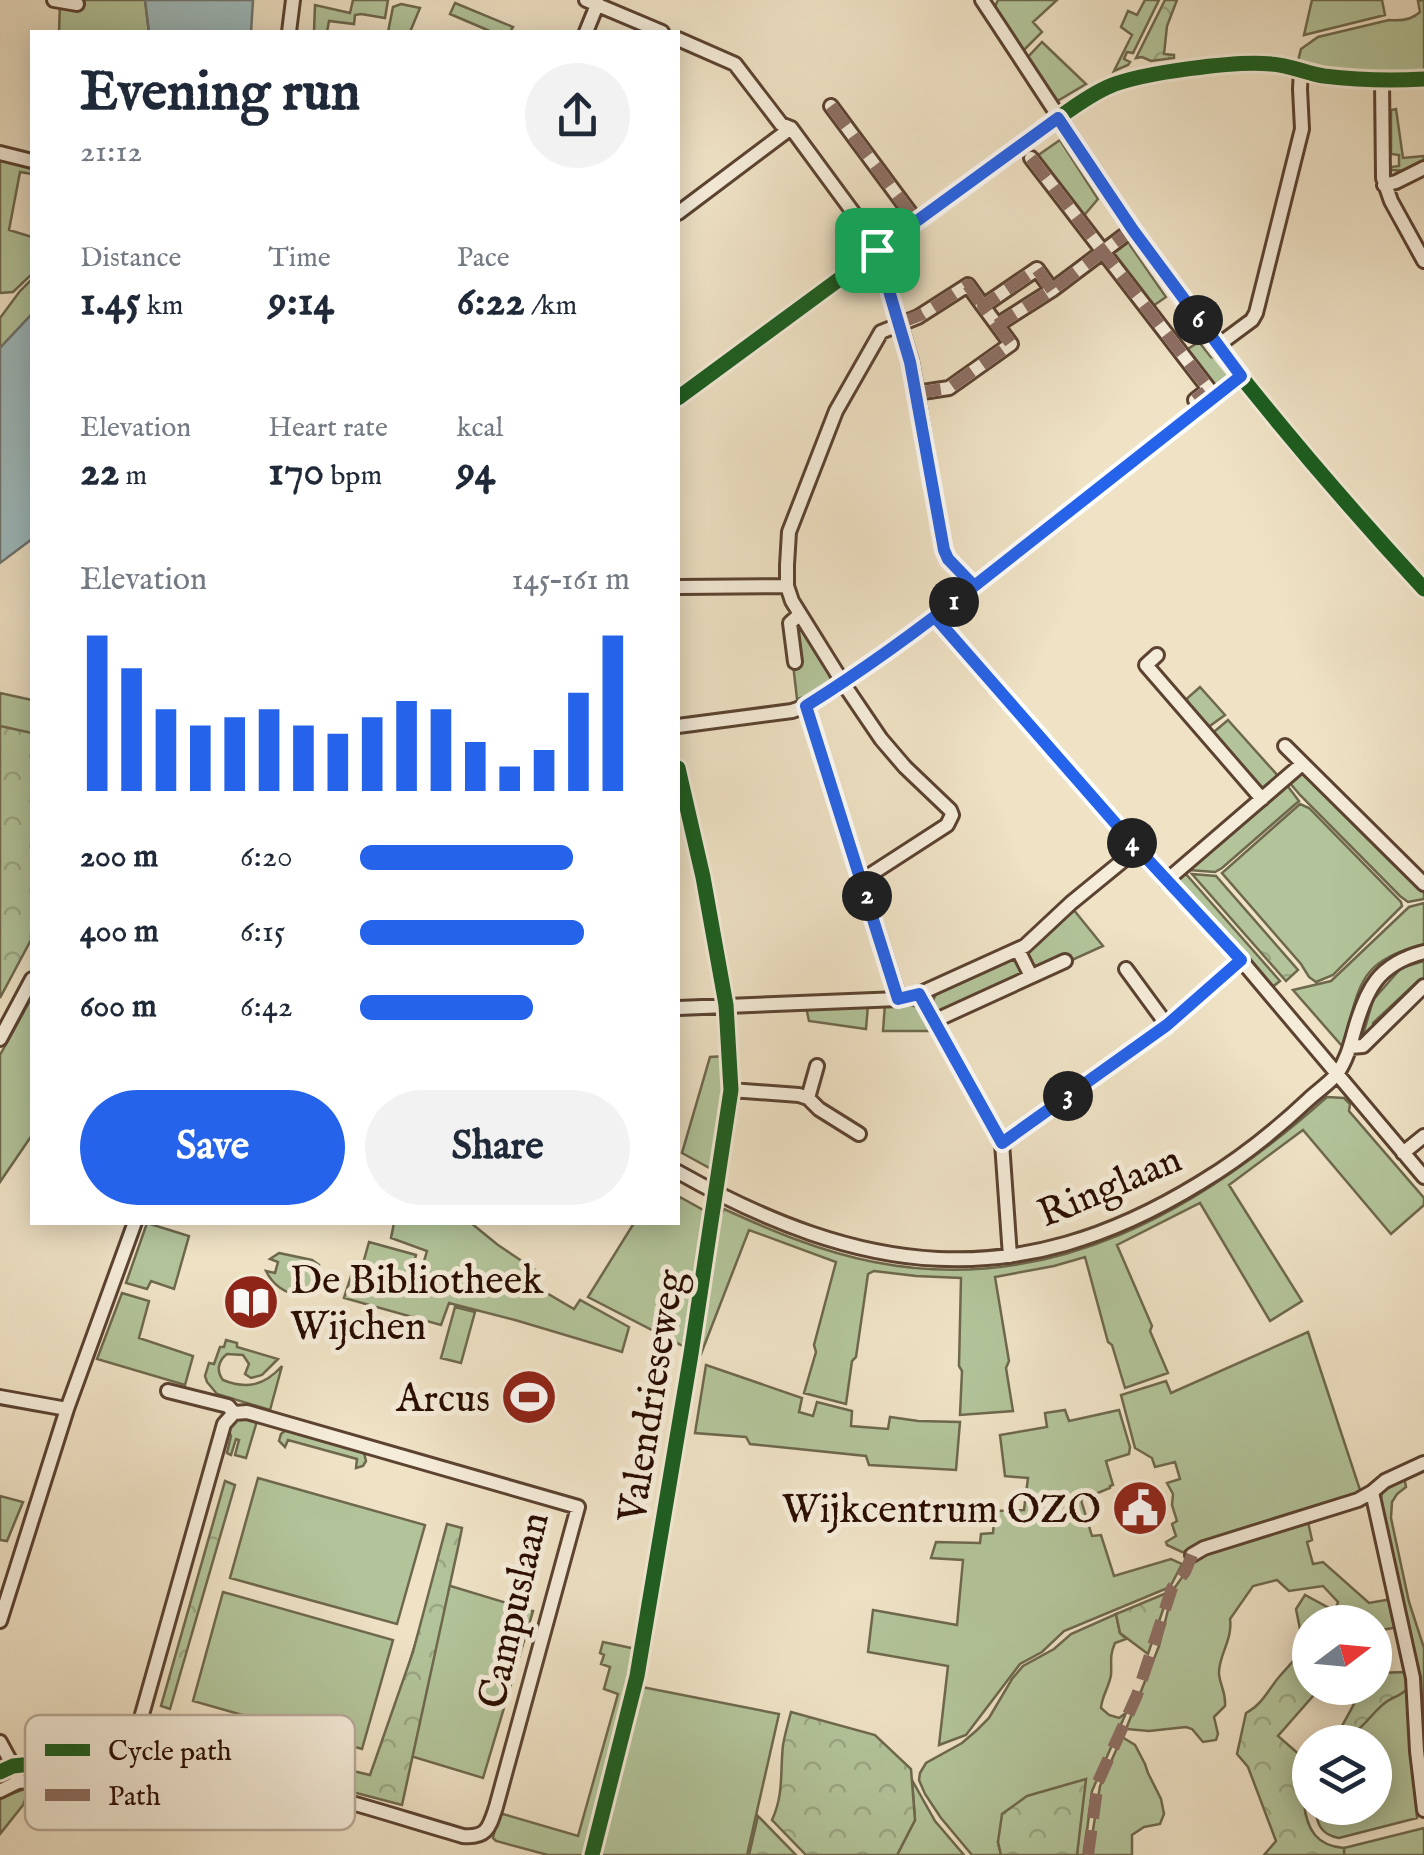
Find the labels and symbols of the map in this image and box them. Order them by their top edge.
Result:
pin [835,208,920,293]
pin: 6 [1173,295,1223,345]
pin: 1 [929,577,979,627]
pin: 4 [1107,818,1157,868]
pin: 2 [842,871,892,921]
pin: 3 [1043,1071,1093,1121]
street label: Ringlaan [1031,1135,1190,1241]
place label: De Bibliotheek Wijchen [290,1257,544,1354]
street label: Valendrieseweg [608,1265,699,1527]
library icon: De Bibliotheek Wijchen [221,1272,281,1332]
sports icon: Arcus [499,1367,559,1427]
place label: Arcus [395,1375,490,1426]
public building icon: Wijkcentrum OZO [1110,1478,1170,1538]
place label: Wijkcentrum OZO [782,1486,1101,1537]
street label: Campuslaan [468,1508,563,1714]
north arrow [1292,1605,1392,1705]
legend [25,1715,355,1830]
text: Cycle path [108,1735,232,1770]
text: Path [108,1780,161,1815]

